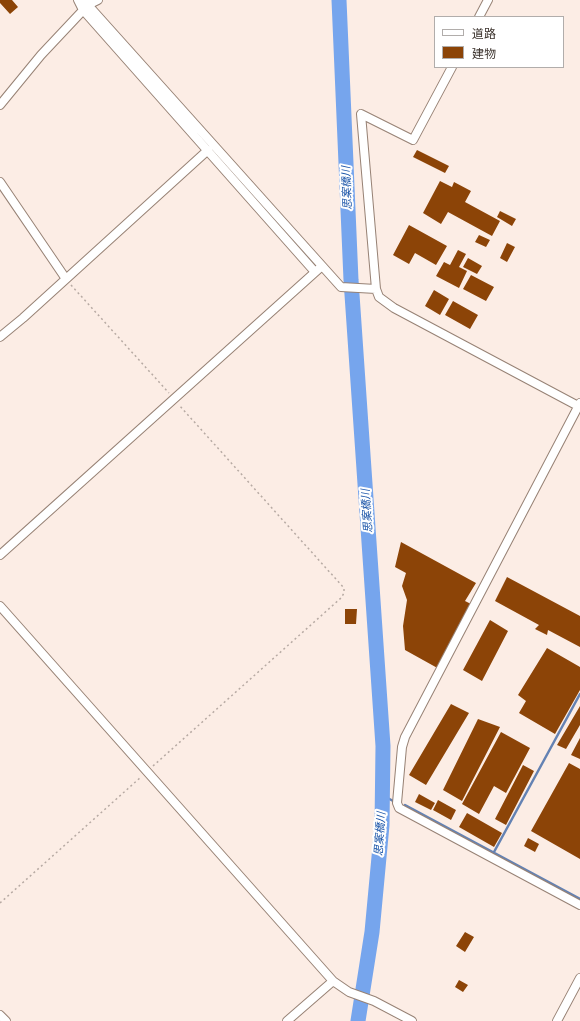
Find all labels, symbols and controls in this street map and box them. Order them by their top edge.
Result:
legend [434,16,564,68]
text: 道路 [472,27,496,41]
text: 建物 [472,47,496,61]
water label: 思案橋川 [340,166,354,210]
water label: 思案橋川 [359,489,375,533]
water label: 思案橋川 [372,812,388,856]

